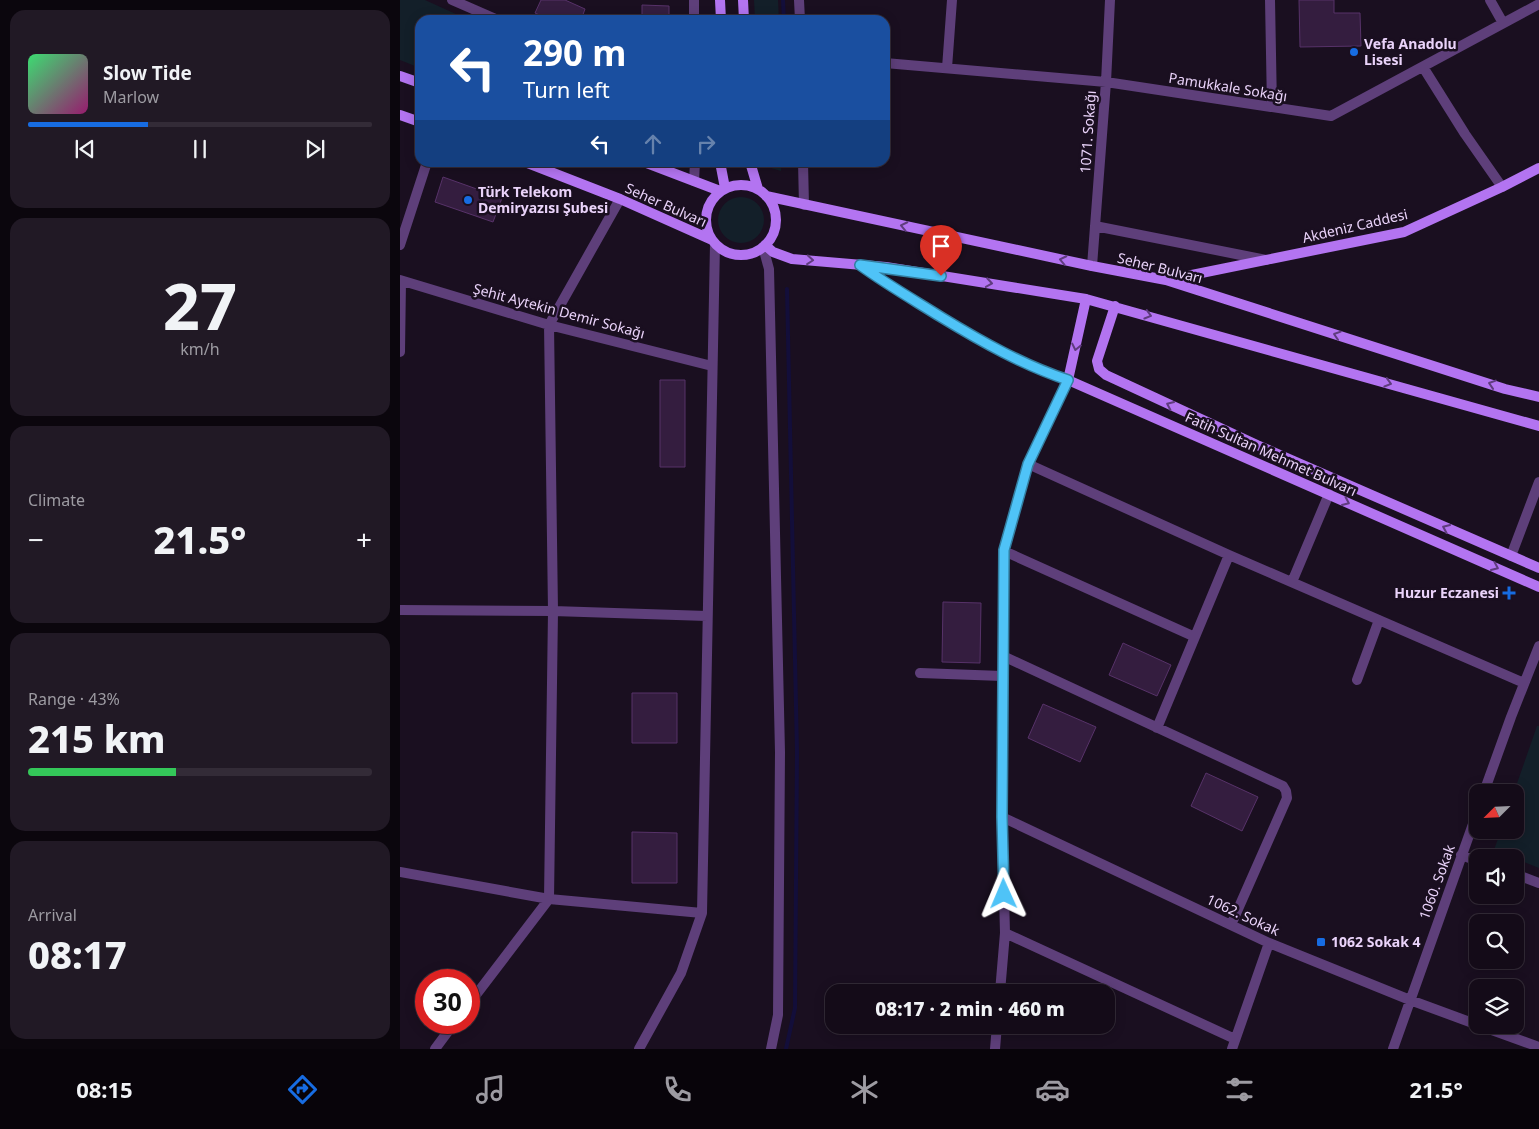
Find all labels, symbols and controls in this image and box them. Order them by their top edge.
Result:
text: 290 m [523,29,626,76]
place label: Vefa Anadolu Lisesi [1364,34,1457,69]
icon: left [440,35,505,100]
marker: Vefa Anadolu Lisesi [1348,46,1360,58]
text: Slow Tide [103,60,192,86]
street label: Pamukkale Sokağı [1167,68,1289,105]
text: Turn left [523,74,610,104]
text: Marlow [103,86,159,108]
street label: 1071. Sokağı [1075,90,1100,174]
icon: left [586,130,614,158]
icon: ahead [639,130,667,158]
icon: right [692,130,720,158]
icon: previous [71,135,99,163]
icon: pause [186,135,214,163]
icon: next [301,135,329,163]
street label: Seher Bulvarı [622,178,710,231]
place label: Türk Telekom Demiryazısı Şubesi [478,182,608,217]
marker: Türk Telekom Demiryazısı Şubesi [462,194,474,206]
street label: Akdeniz Caddesi [1300,204,1409,247]
one-way arrow [899,221,908,232]
pin [920,225,962,276]
icon: arrive [927,232,955,260]
street label: Seher Bulvarı [1115,248,1205,287]
one-way arrow [807,254,815,265]
one-way arrow [1058,255,1067,266]
text: 27 [163,261,237,349]
street label: Şehit Aytekin Demir Sokağı [471,278,647,343]
one-way arrow [984,278,993,288]
one-way arrow [1143,310,1151,320]
one-way arrow [1334,331,1342,341]
text: km/h [180,338,220,360]
one-way arrow [1071,342,1082,351]
one-way arrow [1384,378,1392,388]
one-way arrow [1488,380,1497,390]
one-way arrow [1166,400,1175,411]
street label: Fatih Sultan Mehmet Bulvarı [1182,407,1360,500]
text: Climate [28,489,85,511]
one-way arrow [1341,495,1350,506]
text: 21.5° [154,513,246,565]
text: − [28,520,44,558]
text: + [356,520,372,558]
one-way arrow [1442,523,1451,534]
one-way arrow [1490,561,1499,572]
place label: Huzur Eczanesi [1394,583,1499,602]
marker: Huzur Eczanesi [1503,587,1515,599]
text: Range · 43% [28,688,120,710]
text: 215 km [28,712,166,764]
north arrow [1469,784,1524,839]
map controls [1469,784,1524,1034]
street label: 1060. Sokak [1414,841,1459,922]
button: sound [1469,849,1524,904]
position arrow [977,867,1029,919]
street label: 1062. Sokak [1204,889,1283,940]
text: Arrival [28,904,77,926]
button: search [1469,914,1524,969]
text: 08:17 [28,928,127,980]
place label: 1062 Sokak 4 [1331,932,1421,951]
marker: 1062 Sokak 4 [1315,936,1327,948]
speed limit sign: 30 [415,969,480,1034]
button: layers [1469,979,1524,1034]
text: 08:17 · 2 min · 460 m [875,996,1065,1022]
icon: directions [285,1072,320,1107]
icon: music [473,1072,508,1107]
icon: phone [660,1072,695,1107]
icon: climate [847,1072,882,1107]
icon: car [1035,1072,1070,1107]
icon: filters [1222,1072,1257,1107]
text: 08:15 [76,1074,133,1104]
text: 21.5° [1409,1074,1463,1104]

